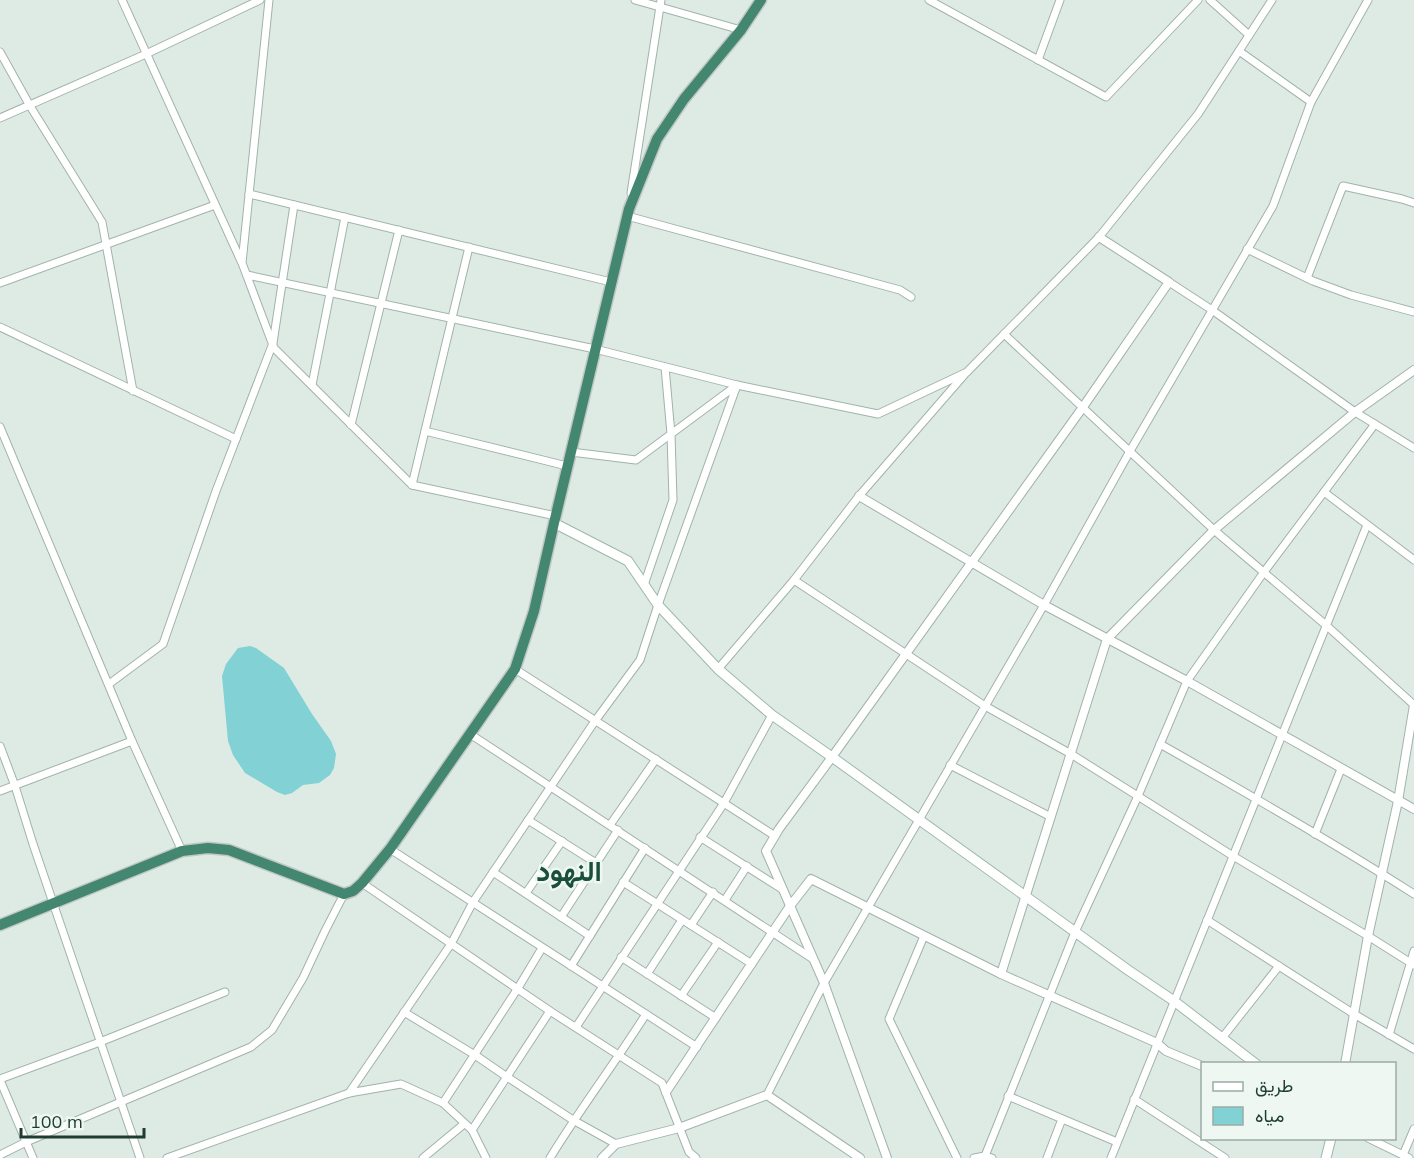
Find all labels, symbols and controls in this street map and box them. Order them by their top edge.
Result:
district label: النهود [536,853,602,889]
legend [1201,1062,1396,1140]
text: طريق [1255,1074,1293,1097]
scale bar [21,1101,144,1139]
text: مياه [1255,1104,1284,1127]
text: 100 m [30,1110,83,1133]

